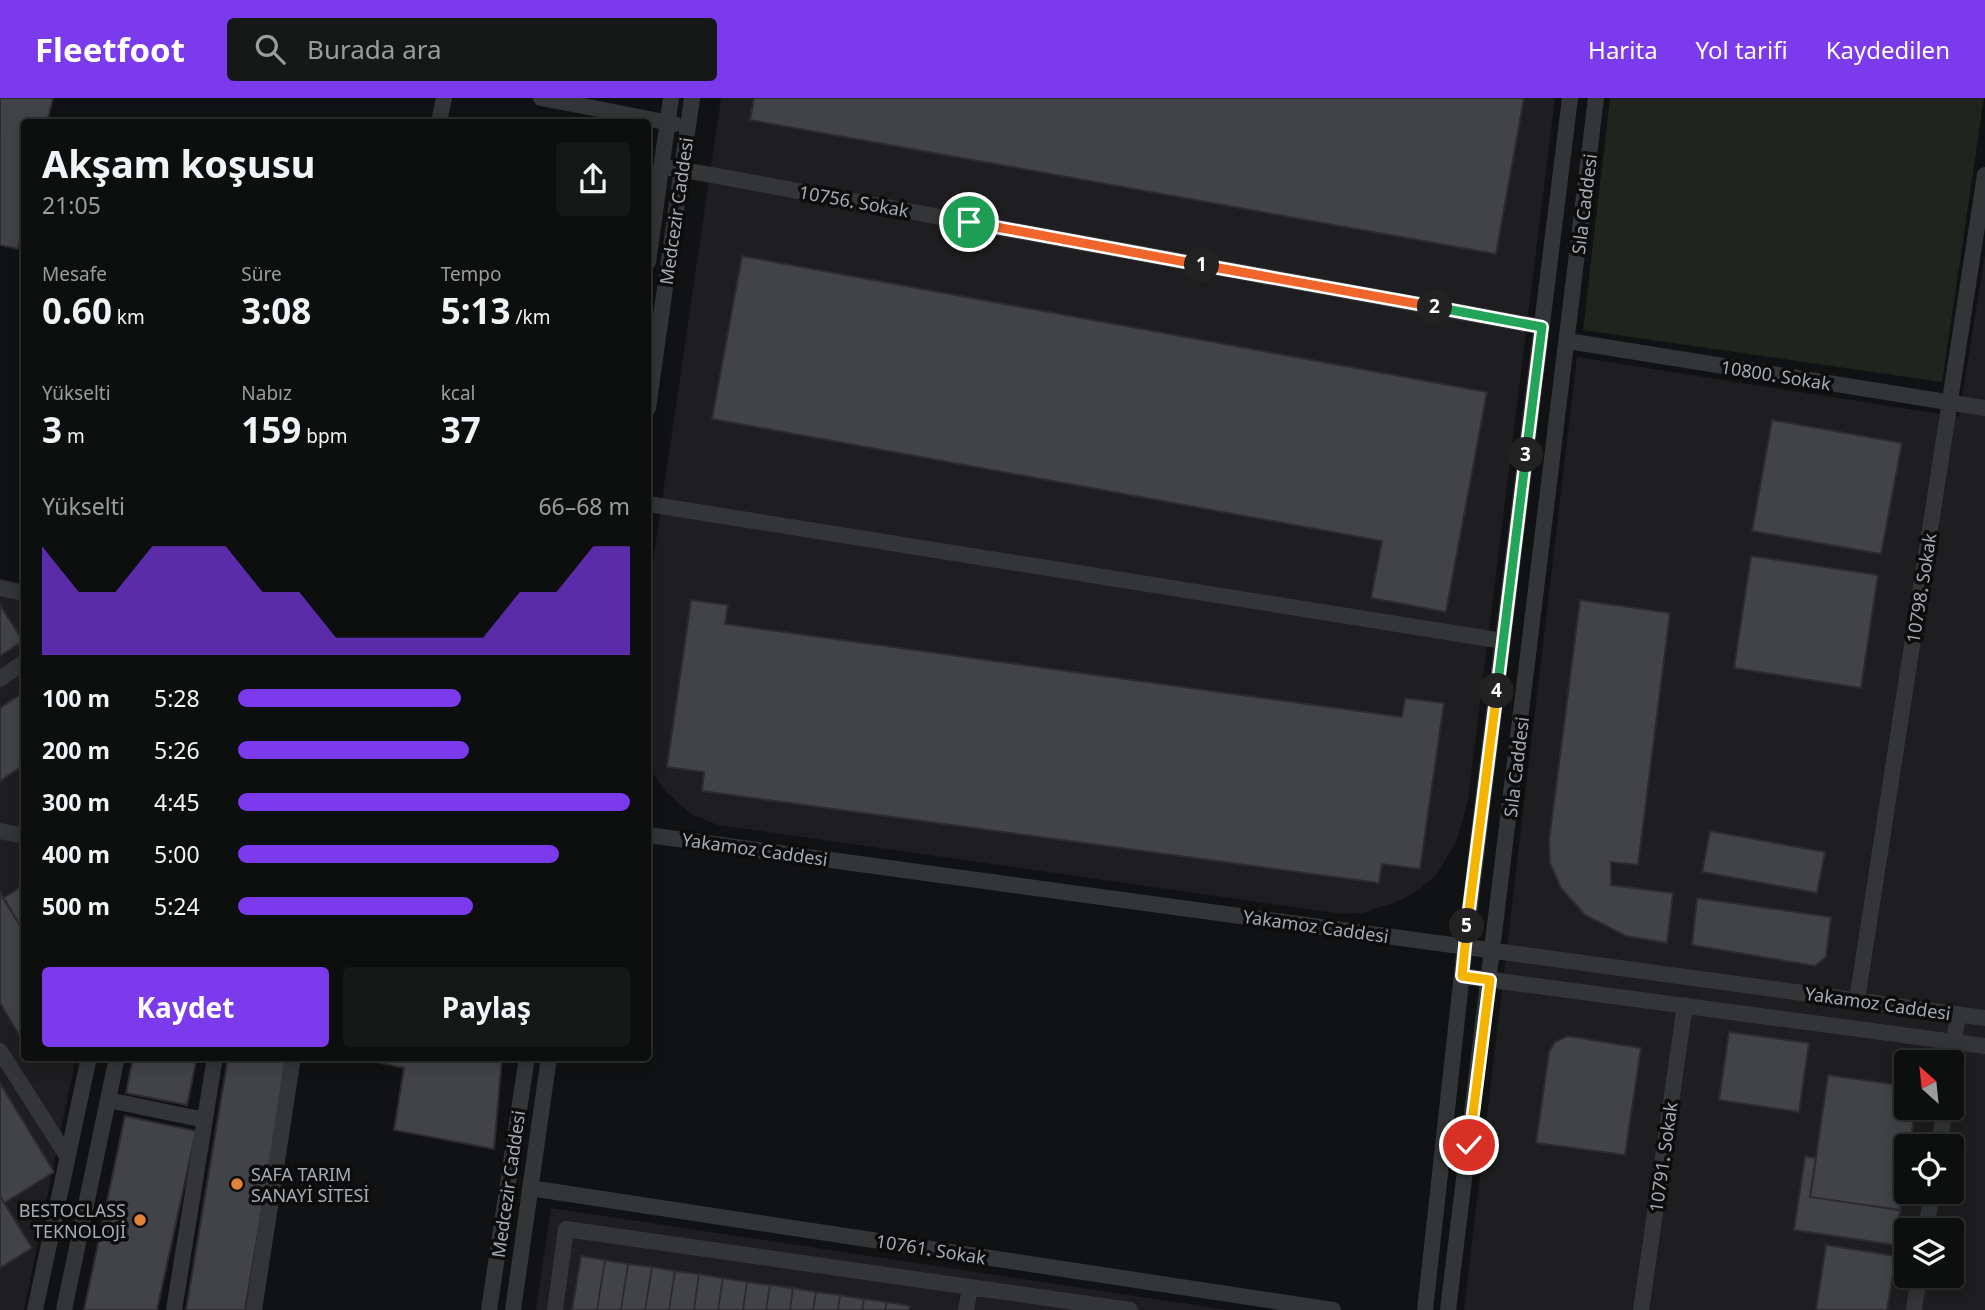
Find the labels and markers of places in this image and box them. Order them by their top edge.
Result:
pin [939,192,999,252]
pin: 1 [1184,248,1220,282]
pin: 2 [1418,290,1452,325]
pin: 3 [1508,438,1544,472]
pin: 4 [1480,674,1514,708]
pin: 5 [1450,908,1484,944]
pin [1439,1115,1499,1175]
place label: SAFA TARIM SANAYİ SİTESİ [251,1162,369,1207]
marker: SAFA TARIM SANAYİ SİTESİ [229,1176,245,1192]
place label: BESTOCLASS TEKNOLOJİ [19,1198,126,1243]
marker: BESTOCLASS TEKNOLOJİ [132,1212,148,1228]

